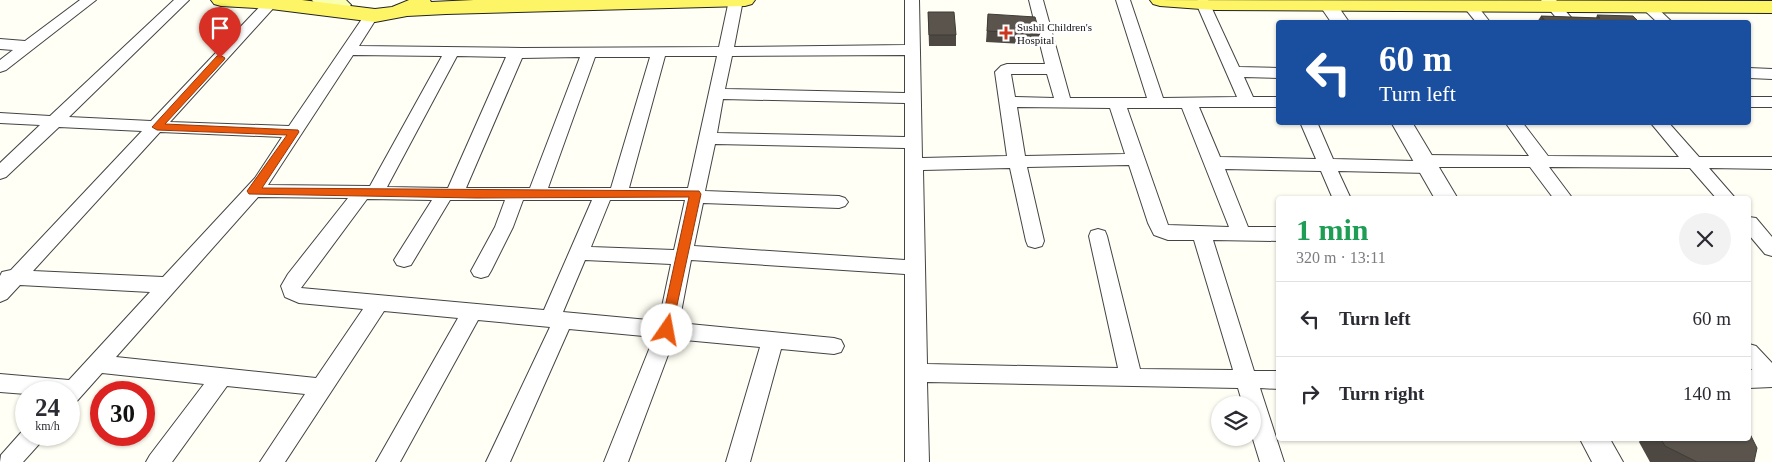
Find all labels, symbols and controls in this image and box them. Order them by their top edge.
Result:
pin [199,7,241,58]
icon: arrive [206,14,234,42]
place label: Sushil Children's Hospital [1017,21,1092,46]
marker: Sushil Children's Hospital [999,26,1013,40]
icon: left [1296,40,1361,105]
text: 60 m [1379,40,1452,79]
text: Turn left [1379,81,1456,106]
text: 1 min [1296,213,1369,246]
button: close [1679,213,1731,265]
text: 320 m · 13:11 [1296,249,1386,266]
position arrow [640,303,692,355]
icon: left [1296,305,1324,333]
text: Turn left [1339,308,1411,329]
text: 60 m [1692,308,1731,329]
icon: right [1296,380,1324,408]
speed limit sign: 30 [90,381,155,446]
text: Turn right [1339,383,1424,404]
text: 140 m [1683,383,1731,404]
text: 24 [35,394,60,421]
map controls [1211,396,1261,446]
button: layers [1211,396,1261,446]
text: km/h [35,419,60,433]

